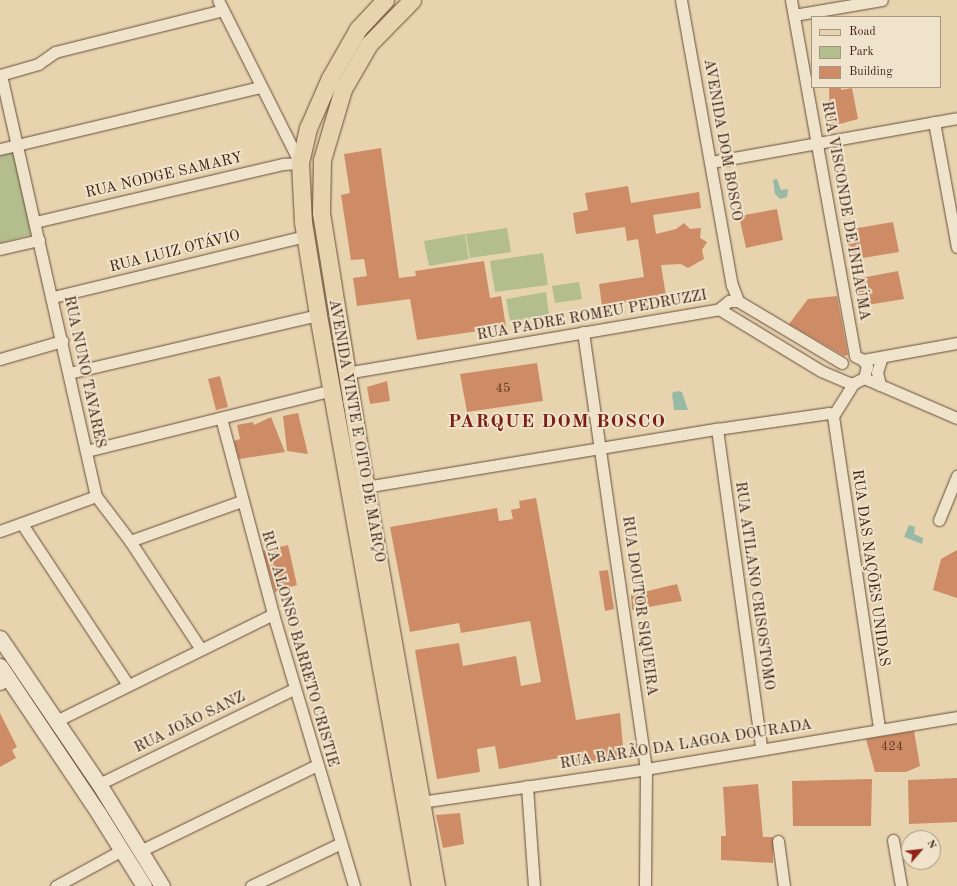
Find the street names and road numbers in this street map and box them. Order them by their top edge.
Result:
street label: AVENIDA DOM BOSCO [699,57,745,223]
street label: RUA VISCONDE DE INHAÚMA [817,100,873,322]
street label: RUA NODGE SAMARY [84,149,244,203]
street label: RUA LUIZ OTÁVIO [108,227,242,277]
street label: RUA PADRE ROMEU PEDRUZZI [476,287,708,345]
street label: RUA NUNO TAVARES [59,294,109,450]
street label: AVENIDA VINTE E OITO DE MARÇO [324,298,388,564]
street label: RUA DAS NAÇÕES UNIDAS [847,468,893,668]
street label: RUA ATILANO CRISOSTOMO [730,480,778,692]
street label: RUA DOUTOR SIQUEIRA [617,515,661,697]
street label: RUA ALONSO BARRETO CRISTIE [257,529,341,769]
street label: RUA JOÃO SANZ [132,688,248,758]
street label: RUA BARÃO DA LAGOA DOURADA [559,716,813,774]

